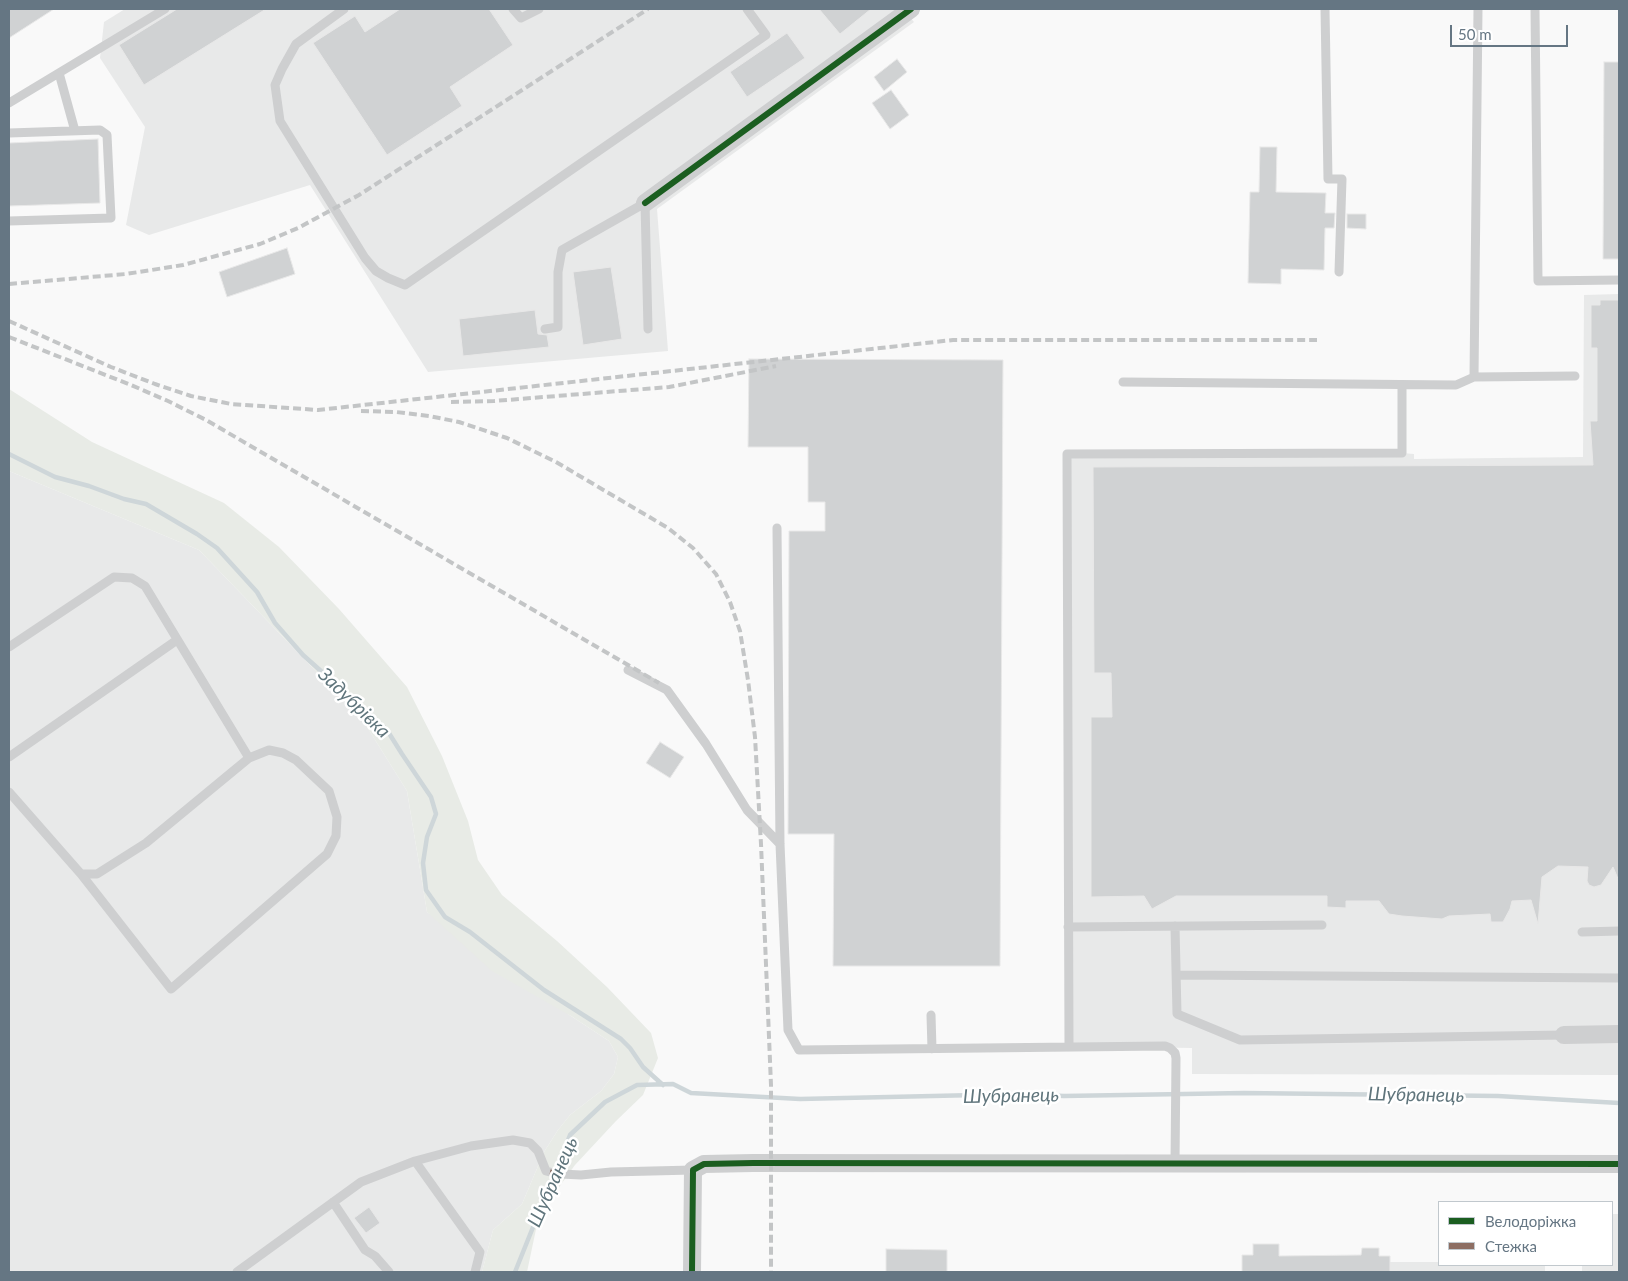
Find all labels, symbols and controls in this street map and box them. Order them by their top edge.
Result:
scale bar [1453,15,1570,47]
text: 50 m [1458,25,1492,43]
water label: Задубрівка [313,663,395,743]
water label: Шубранець [1368,1083,1464,1107]
water label: Шубранець [963,1084,1059,1108]
water label: Шубранець [523,1133,583,1231]
legend [1438,1201,1613,1266]
text: Велодоріжка [1485,1212,1576,1230]
text: Стежка [1485,1237,1537,1255]

